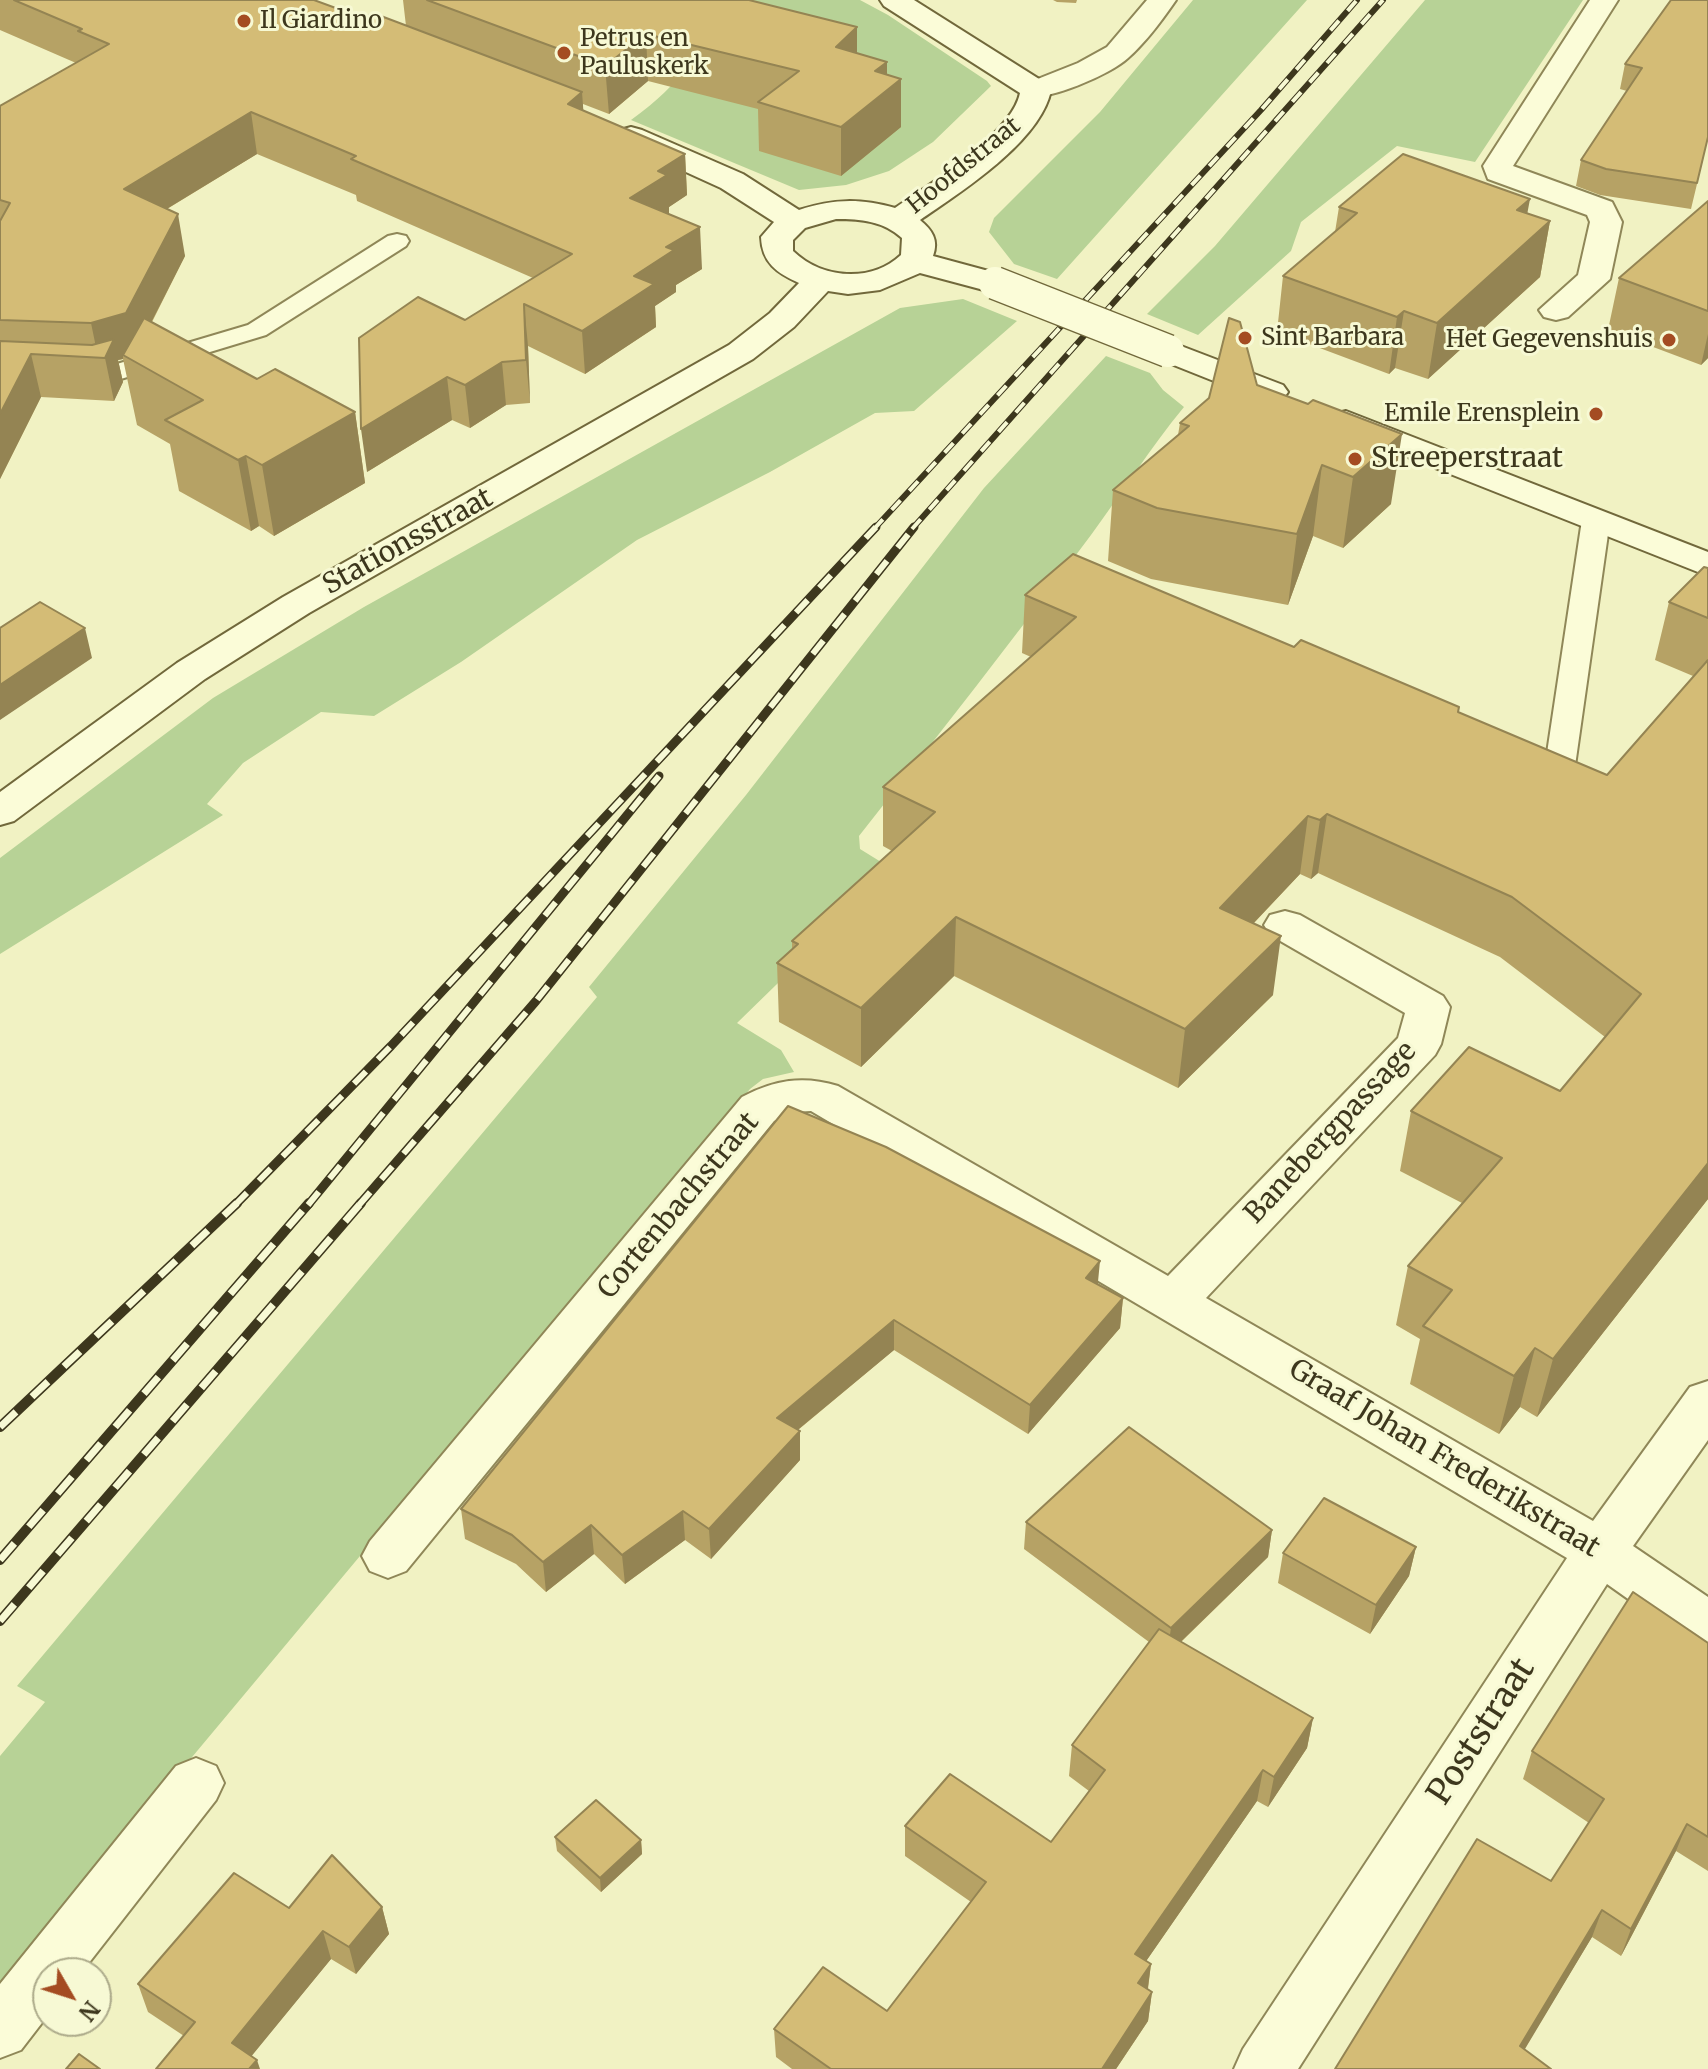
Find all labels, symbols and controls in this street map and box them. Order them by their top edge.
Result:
place label: Il Giardino [260,7,382,35]
marker: Il Giardino [235,12,253,30]
place label: Petrus en Pauluskerk [580,25,709,81]
marker: Petrus en Pauluskerk [555,44,573,62]
street label: Hoofdstraat [902,112,1026,220]
place label: Sint Barbara [1261,324,1404,352]
place label: Het Gegevenshuis [1446,326,1653,354]
marker: Sint Barbara [1236,329,1254,347]
marker: Het Gegevenshuis [1660,331,1678,349]
place label: Emile Erensplein [1384,400,1580,428]
marker: Emile Erensplein [1587,405,1605,423]
place label: Streeperstraat [1371,442,1563,476]
marker: Streeperstraat [1346,450,1364,468]
street label: Stationsstraat [317,481,499,603]
street label: Banebergpassage [1238,1035,1424,1231]
street label: Cortenbachstraat [591,1106,767,1306]
street label: Graaf Johan Frederikstraat [1283,1353,1605,1565]
street label: Poststraat [1420,1651,1544,1813]
north arrow [32,1957,112,2037]
text: N [73,1995,105,2026]

